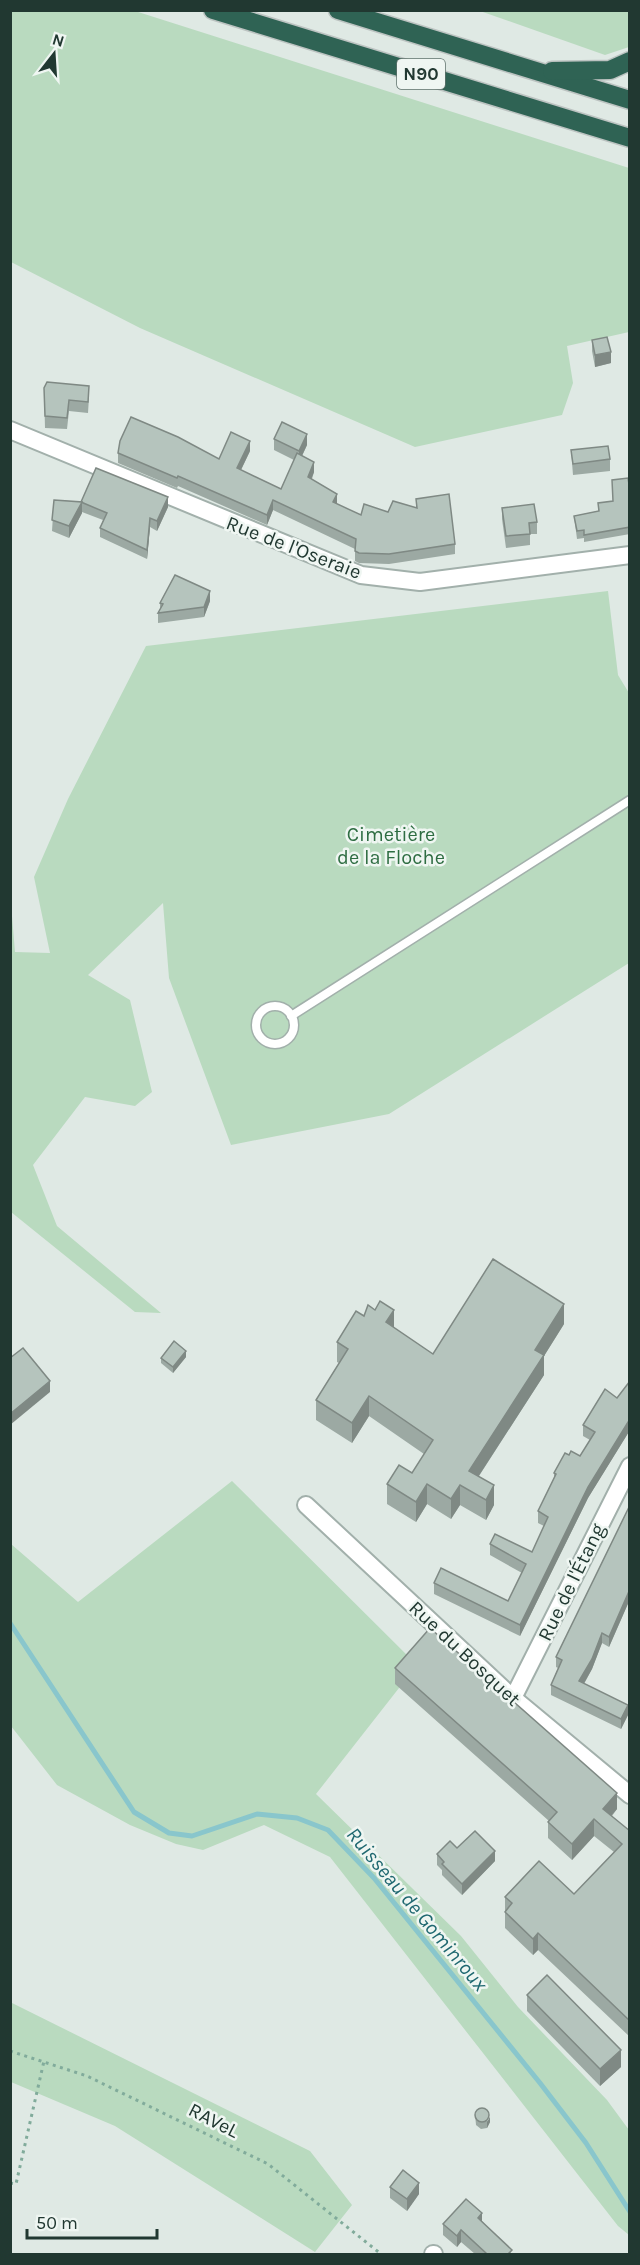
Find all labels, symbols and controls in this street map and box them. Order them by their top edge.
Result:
north arrow [24,24,84,84]
text: N [50,29,67,51]
road number: N90 [397,59,445,89]
street label: Rue de l'Oseraie [223,511,365,584]
park label: Cimetière de la Floche [337,823,445,869]
street label: Rue de l'Étang [532,1519,610,1645]
street label: Rue du Bosquet [404,1596,525,1711]
water label: Ruisseau de Gominroux [342,1822,493,1997]
street label: RAVeL [185,2098,243,2143]
scale bar [27,2202,158,2240]
text: 50 m [36,2212,78,2234]

